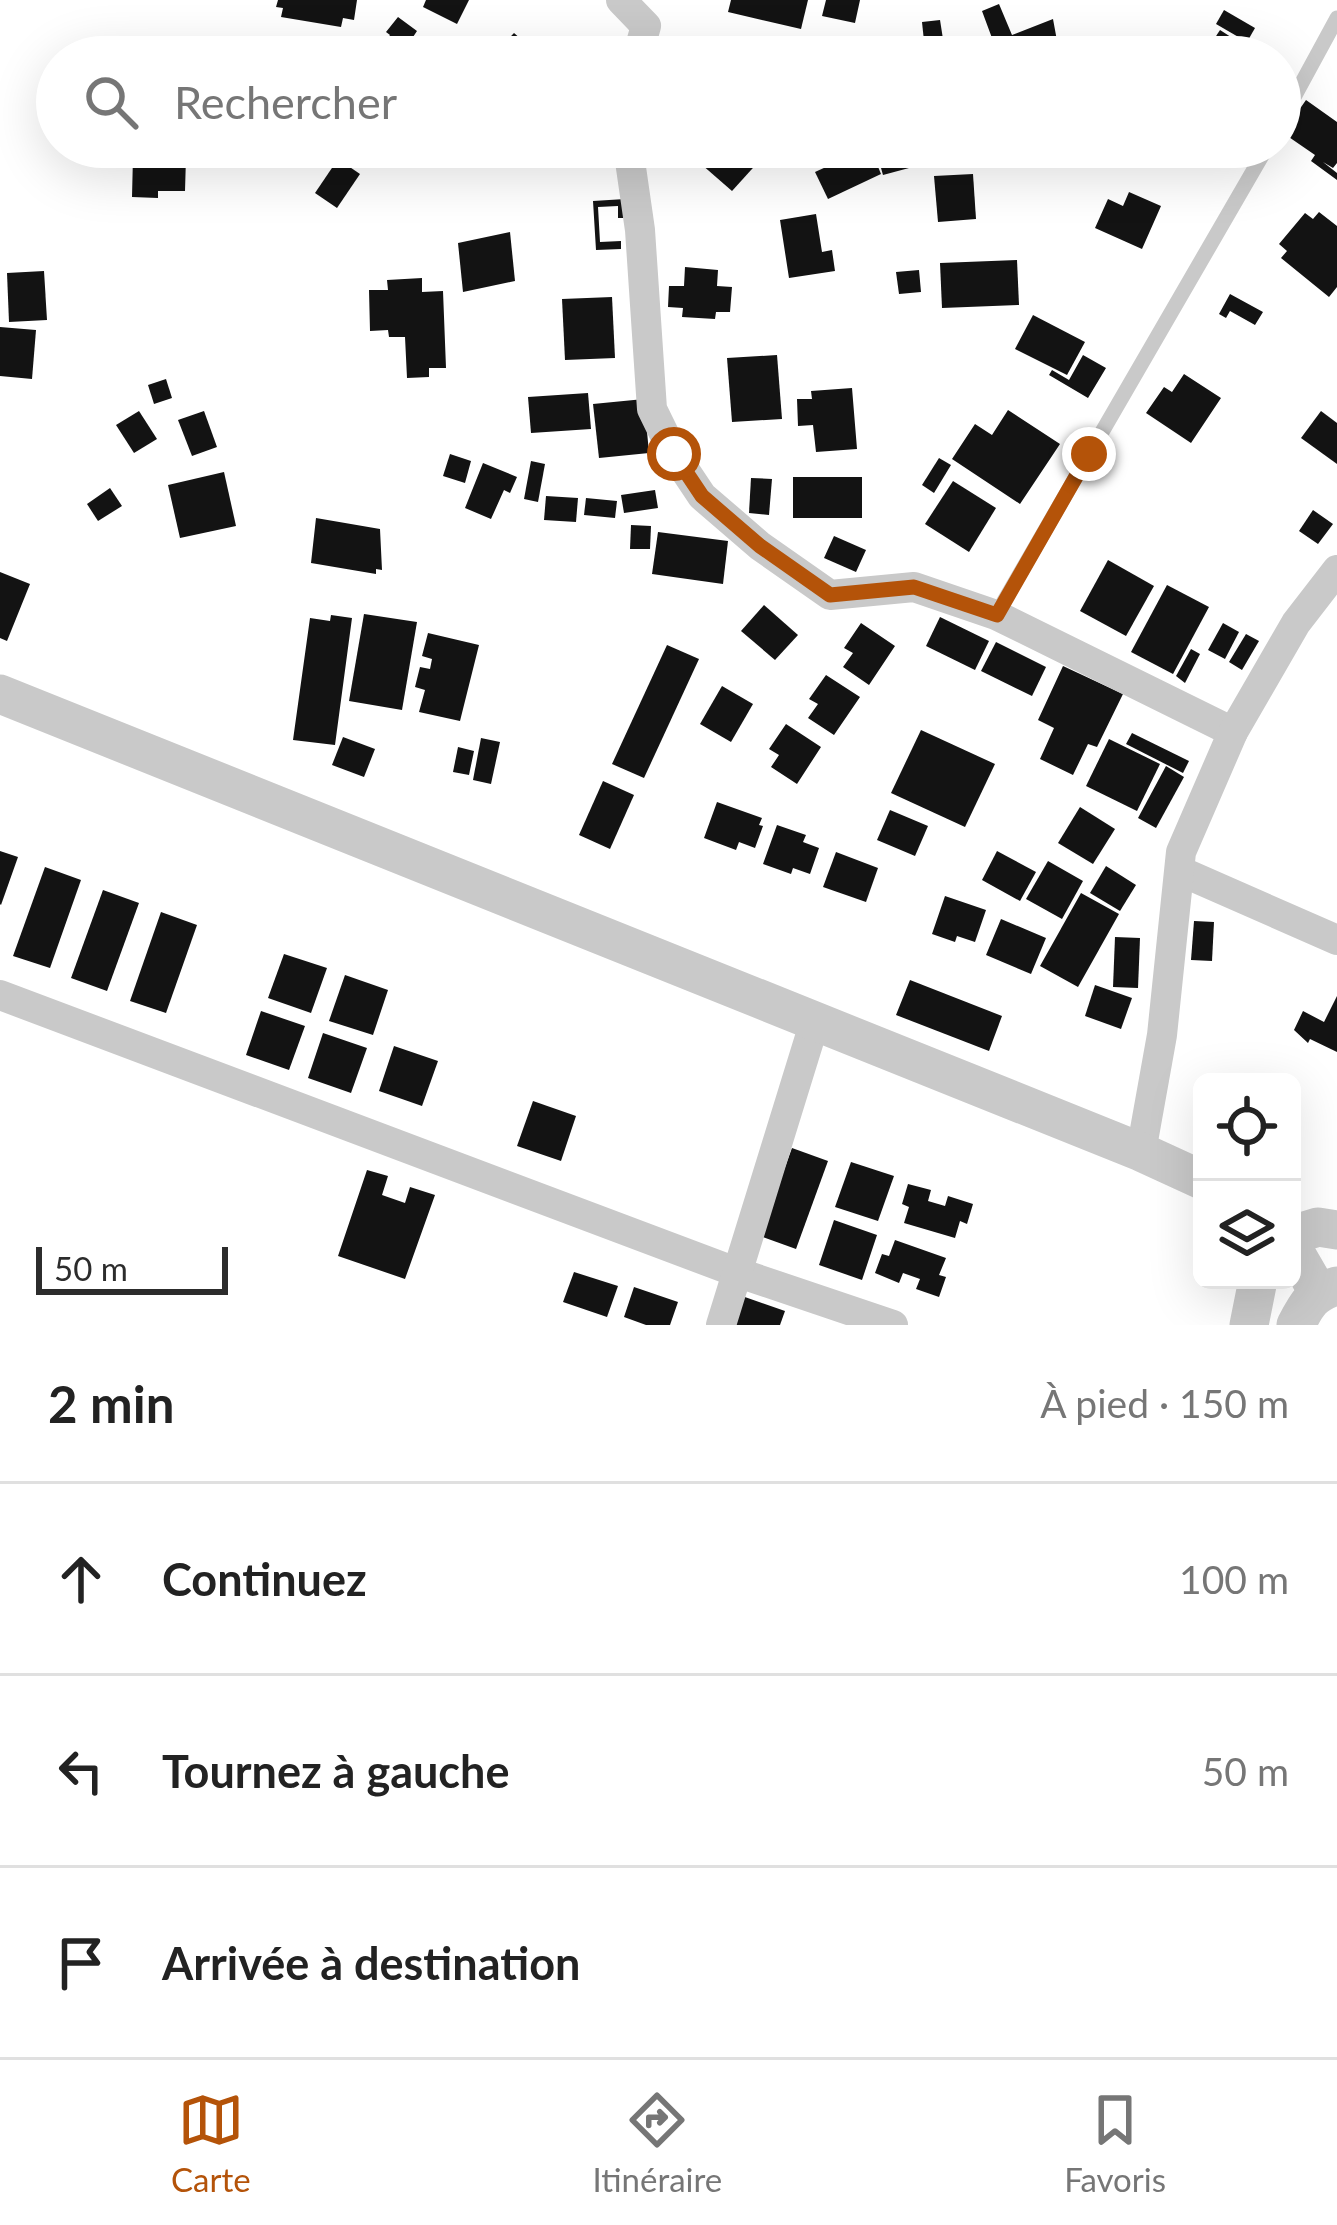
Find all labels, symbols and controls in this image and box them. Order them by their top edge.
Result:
search box [36,36,1301,168]
icon: search [78,69,144,135]
text: Rechercher [174,75,397,129]
route start [647,427,701,481]
route end [1062,427,1116,481]
map controls [1193,1073,1301,1289]
button: locate [1193,1073,1301,1181]
button: layers [1193,1181,1301,1289]
scale bar [36,1241,228,1294]
text: 50 m [54,1248,128,1288]
text: 2 min [48,1373,174,1434]
text: À pied · 150 m [1040,1380,1289,1426]
icon: ahead [48,1546,114,1612]
text: Continuez [162,1552,367,1606]
text: 100 m [1179,1556,1289,1602]
icon: left [48,1738,114,1804]
text: Tournez à gauche [162,1744,509,1798]
text: 50 m [1202,1748,1289,1794]
icon: arrive [48,1930,114,1996]
text: Arrivée à destination [162,1936,580,1990]
tab: Carte [171,2087,251,2199]
tab: Itinéraire [593,2087,722,2199]
tab: Favoris [1064,2087,1166,2199]

